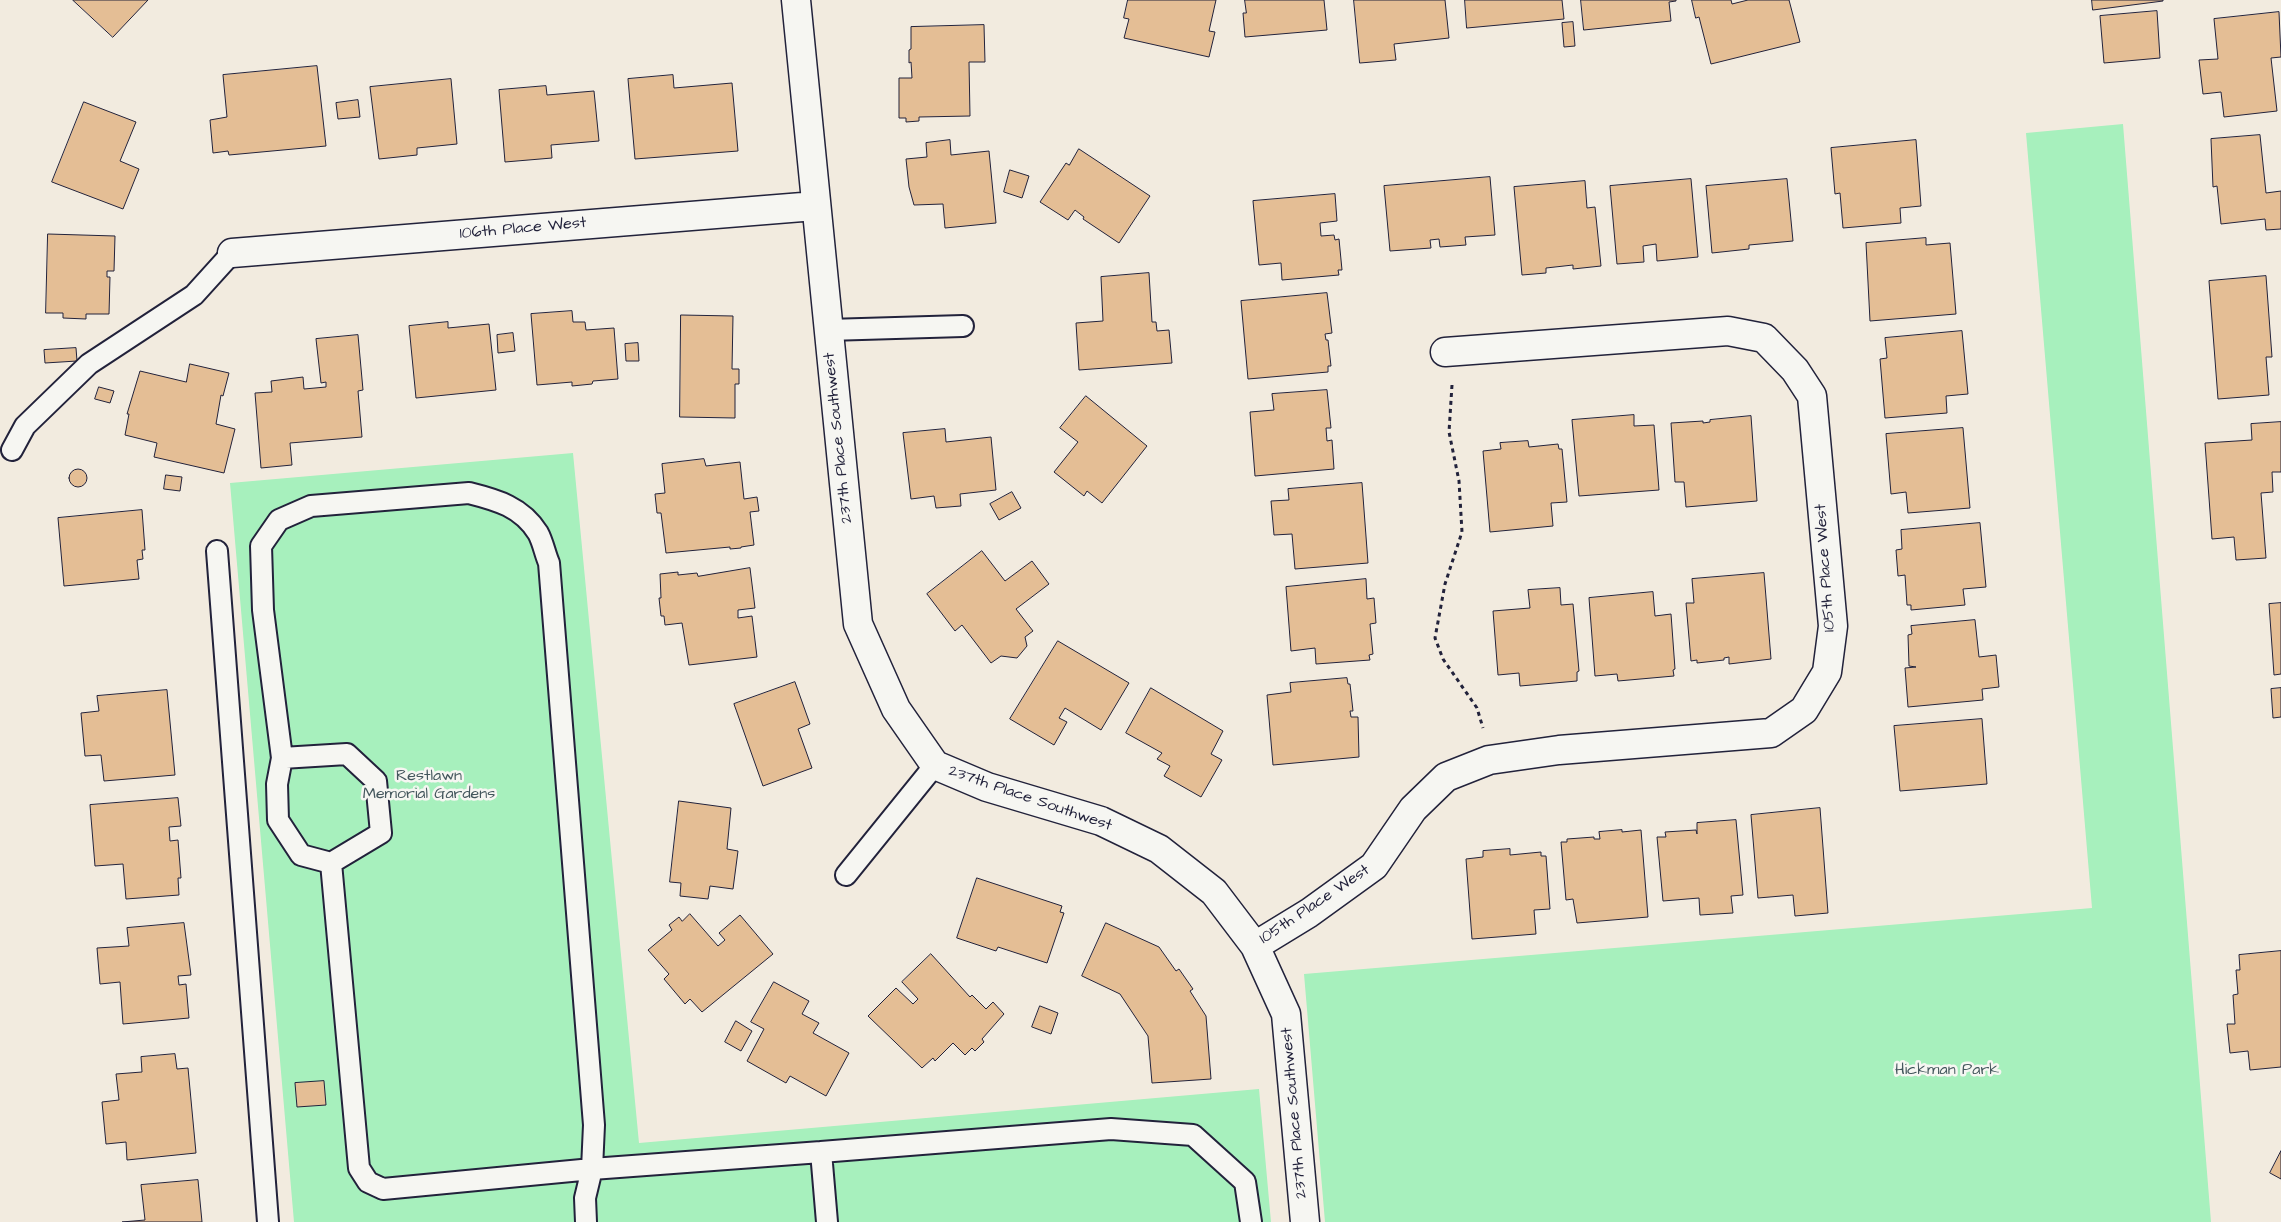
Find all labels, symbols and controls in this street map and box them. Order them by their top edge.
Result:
street label: 106th Place West [459,214,587,244]
street label: 237th Place Southwest [820,352,858,524]
street label: 105th Place West [1812,503,1840,633]
street label: 237th Place Southwest [946,762,1114,836]
park label: Restlawn Memorial Gardens [363,767,495,805]
street label: 105th Place West [1256,861,1374,949]
street label: 237th Place Southwest [1278,1027,1312,1199]
park label: Hickman Park [1895,1061,1999,1081]

